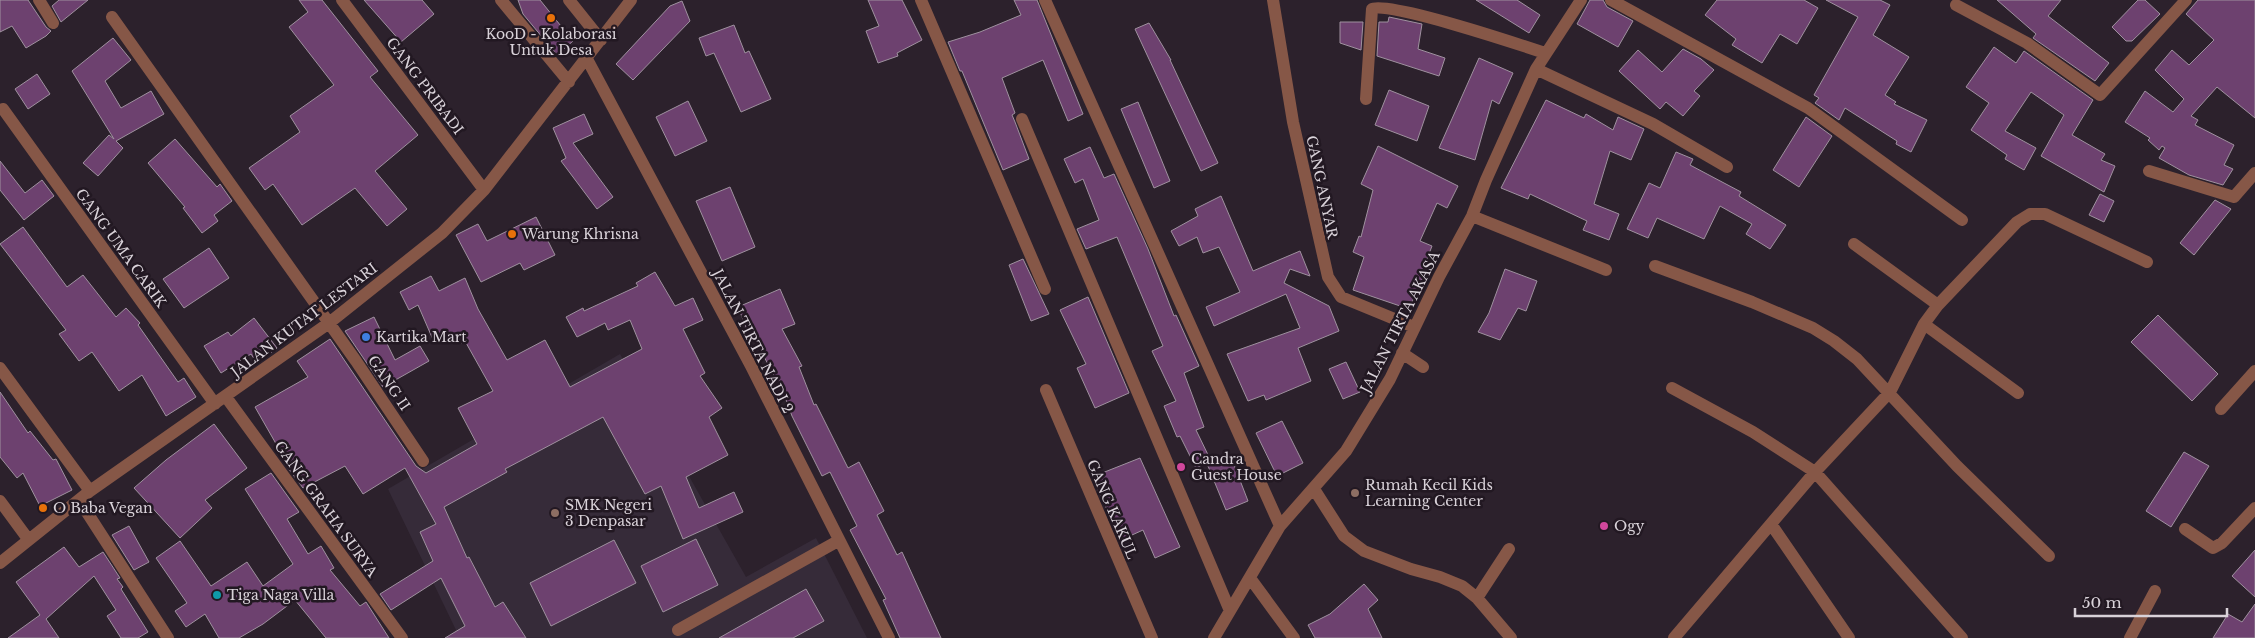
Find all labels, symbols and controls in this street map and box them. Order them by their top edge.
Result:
marker: KooD - Kolaborasi Untuk Desa [545,12,557,24]
place label: KooD - Kolaborasi Untuk Desa [485,25,617,59]
street label: GANG PRIBADI [383,34,468,138]
street label: GANG ANYAR [1302,134,1342,241]
street label: GANG UMA CARIK [72,185,171,312]
place label: Warung Khrisna [521,225,639,243]
marker: Warung Khrisna [506,228,518,240]
street label: JALAN TIRTA AKASA [1355,248,1444,398]
street label: JALAN KUTAT LESTARI [226,259,381,382]
street label: JALAN TIRTA NADI 2 [708,264,797,416]
place label: Kartika Mart [376,328,467,346]
marker: Kartika Mart [360,331,372,343]
street label: GANG II [364,352,414,414]
street label: GANG GRAHA SURYA [270,437,382,581]
place label: Candra Guest House [1191,450,1282,484]
street label: GANG KAKUL [1083,457,1141,561]
marker: Candra Guest House [1175,461,1187,473]
place label: Rumah Kecil Kids Learning Center [1365,476,1493,510]
marker: Rumah Kecil Kids Learning Center [1349,487,1361,499]
place label: SMK Negeri 3 Denpasar [565,496,652,530]
place label: O Baba Vegan [53,499,153,517]
marker: O Baba Vegan [37,502,49,514]
marker: SMK Negeri 3 Denpasar [549,507,561,519]
place label: Ogy [1614,517,1645,535]
marker: Ogy [1598,520,1610,532]
place label: Tiga Naga Villa [227,586,335,604]
scale bar [2075,586,2228,618]
marker: Tiga Naga Villa [211,589,223,601]
text: 50 m [2082,593,2122,612]

